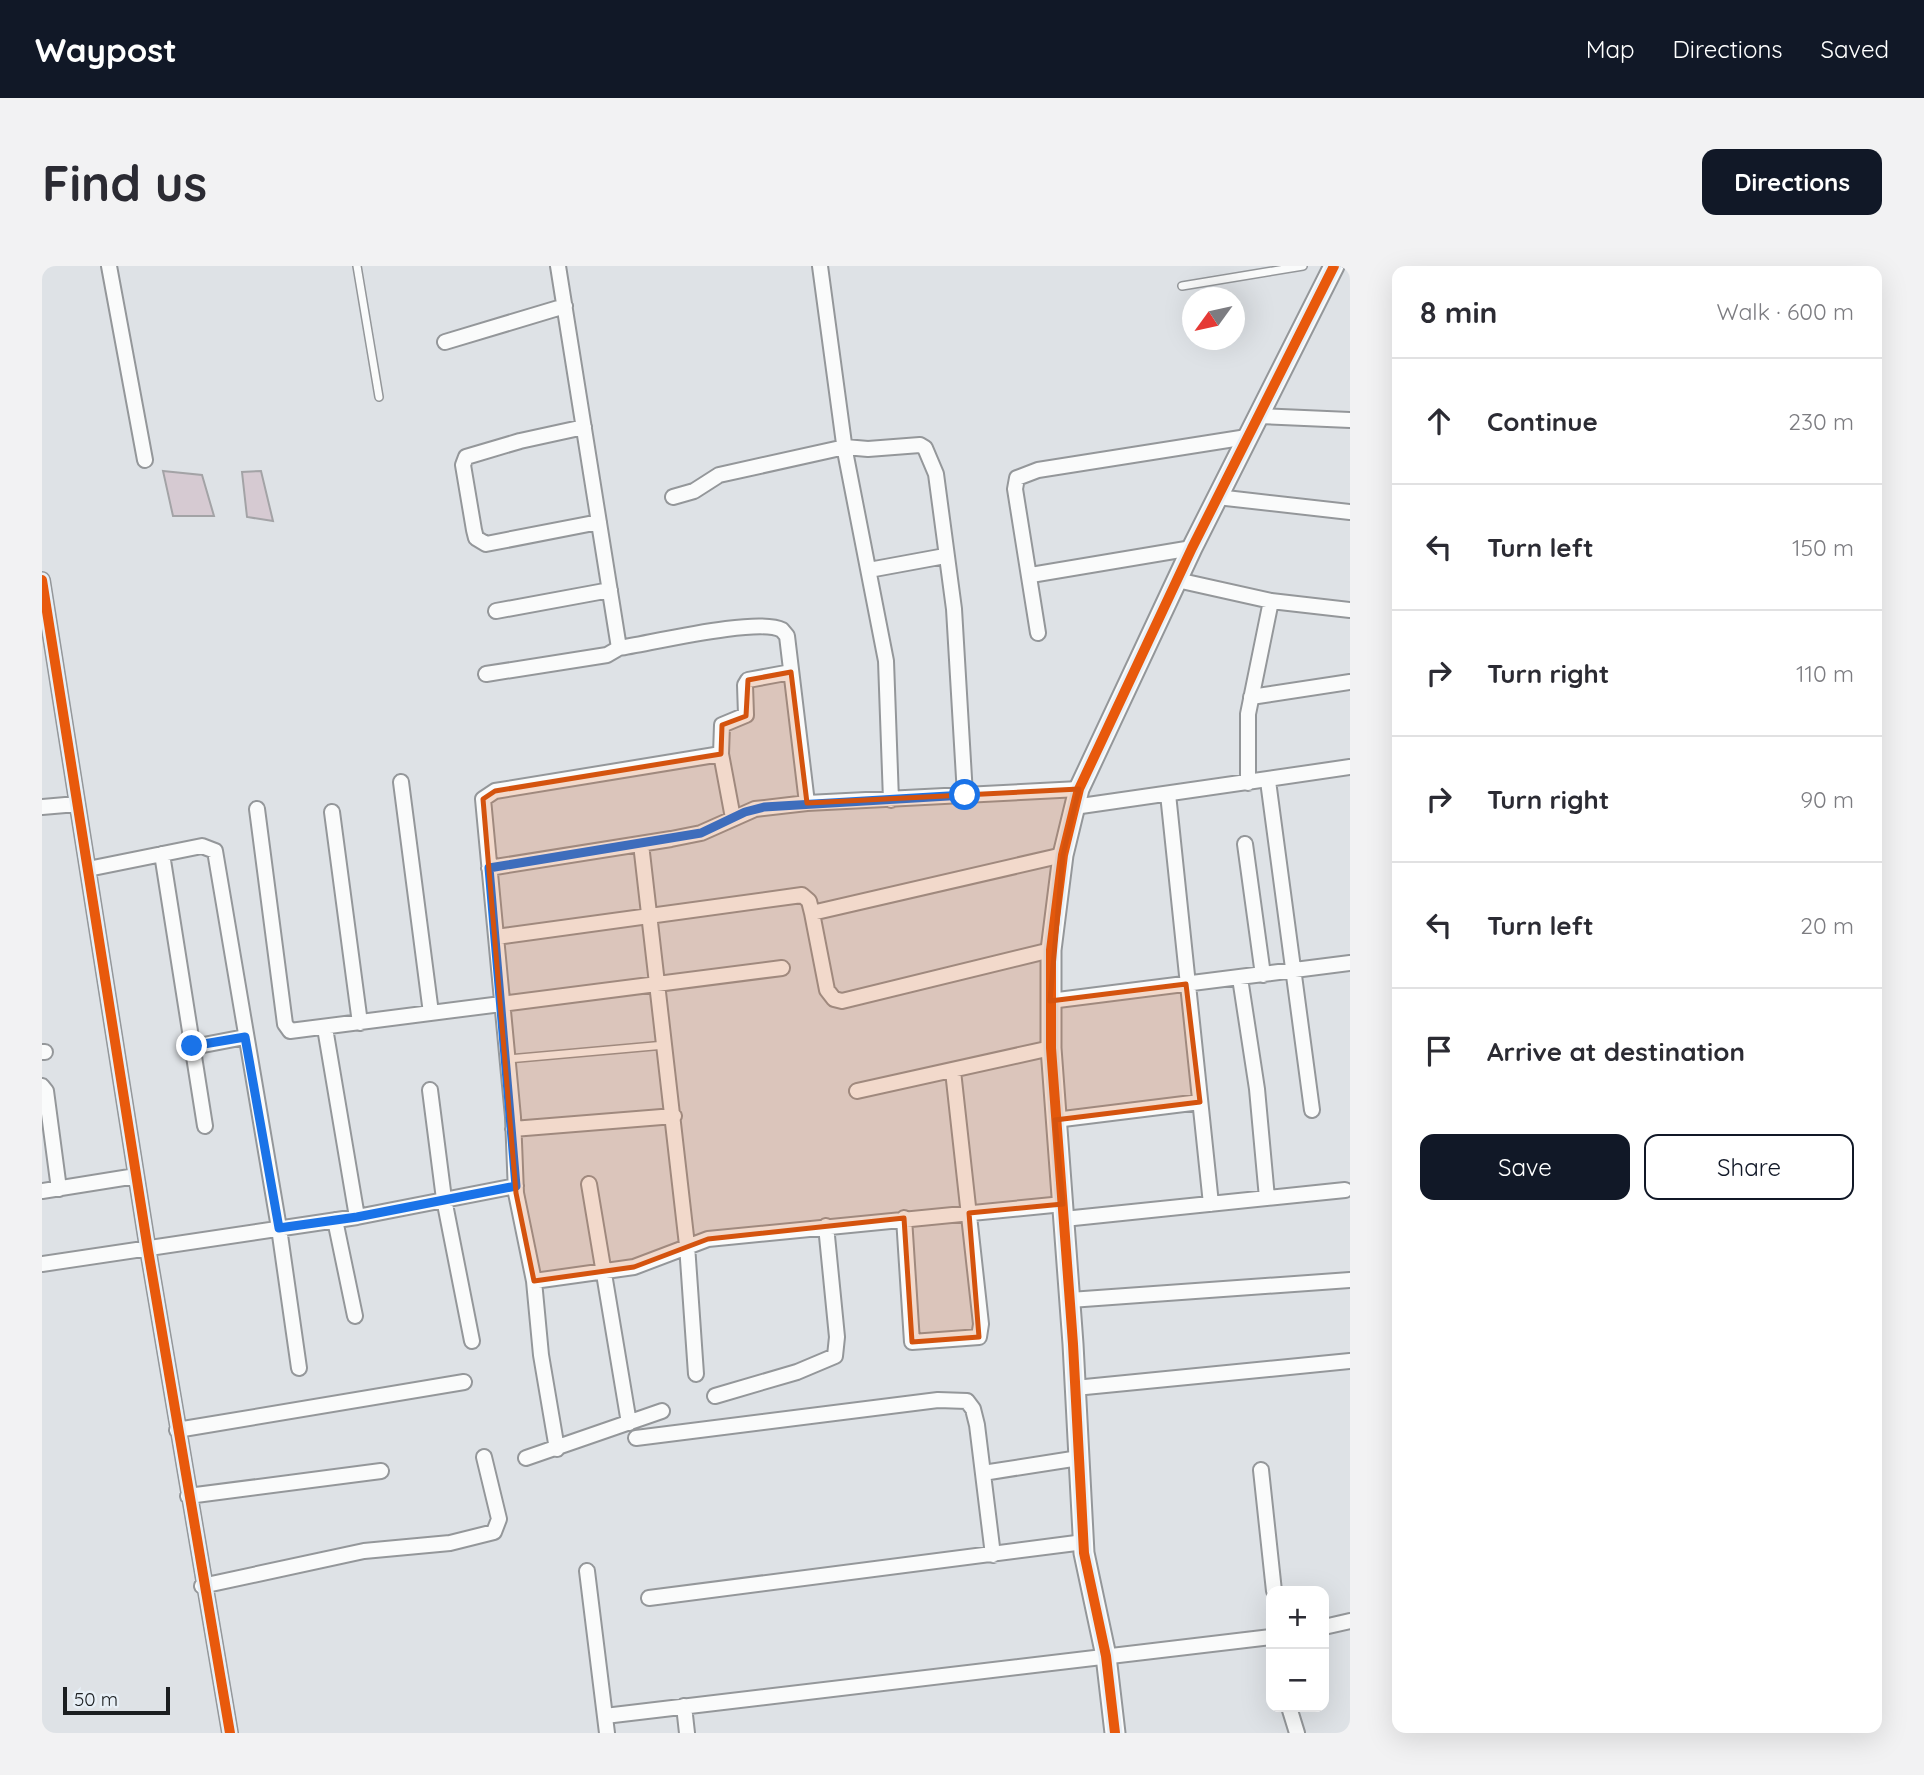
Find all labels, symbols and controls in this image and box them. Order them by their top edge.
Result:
text: Waypost [35,29,177,70]
text: Map [1586,34,1635,64]
text: Directions [1673,34,1783,64]
text: Saved [1821,34,1889,64]
button: Directions [1702,149,1882,215]
text: Find us [42,152,207,213]
north arrow [1182,287,1245,350]
text: 8 min [1420,293,1497,331]
text: Walk · 600 m [1716,297,1854,326]
icon: ahead [1420,402,1458,440]
text: Continue [1487,405,1598,438]
text: 230 m [1788,407,1854,436]
icon: left [1420,528,1458,566]
text: Turn left [1487,531,1594,564]
text: 150 m [1792,533,1854,562]
icon: right [1420,654,1458,692]
text: Turn right [1487,657,1609,690]
text: 110 m [1796,659,1854,688]
route start [949,779,980,810]
icon: right [1420,780,1458,818]
text: Turn right [1487,783,1609,816]
text: 90 m [1800,785,1854,814]
icon: left [1420,906,1458,944]
text: Turn left [1487,909,1594,942]
text: 20 m [1800,911,1854,940]
route end [176,1030,207,1061]
icon: arrive [1420,1032,1458,1070]
text: Arrive at destination [1487,1035,1745,1068]
button: Save [1420,1134,1630,1200]
button: Share [1644,1134,1854,1200]
map controls [1266,1586,1329,1712]
button: + [1266,1586,1329,1649]
button: − [1266,1649,1329,1712]
scale bar [63,1684,170,1716]
text: 50 m [74,1687,118,1711]

